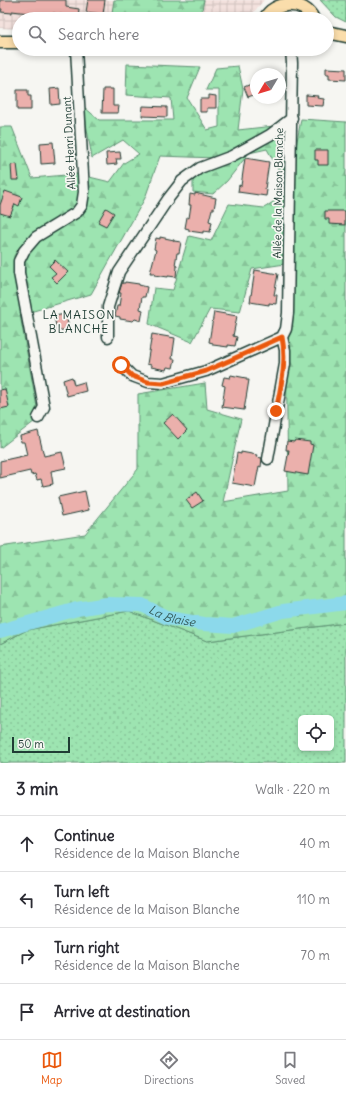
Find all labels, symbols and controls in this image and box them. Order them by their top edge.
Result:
search box [12,12,334,56]
icon: search [26,23,48,45]
text: Search here [58,25,139,44]
north arrow [250,68,286,104]
street label: Allée Henri Dunant [60,96,78,190]
street label: Allée de la Maison Blanche [270,127,286,258]
district label: LA MAISON BLANCHE [42,307,116,336]
route start [112,356,130,374]
route end [267,402,285,420]
water label: La Blaise [146,602,198,630]
map controls [298,715,334,751]
button: locate [298,715,334,751]
scale bar [12,735,70,754]
text: 50 m [18,737,44,751]
text: 3 min [16,778,58,800]
text: Walk · 220 m [255,781,330,798]
text: Continue [54,826,115,845]
icon: ahead [16,833,38,855]
text: 40 m [299,835,330,852]
text: Résidence de la Maison Blanche [54,845,240,862]
text: Turn left [54,882,109,901]
icon: left [16,889,38,911]
text: 110 m [297,891,330,908]
text: Résidence de la Maison Blanche [54,901,240,918]
text: Turn right [54,938,119,957]
icon: right [16,945,38,967]
text: 70 m [301,947,330,964]
text: Résidence de la Maison Blanche [54,957,240,974]
icon: arrive [16,1001,38,1023]
text: Arrive at destination [54,1002,190,1021]
tab: Map [41,1049,63,1087]
tab: Directions [144,1049,194,1087]
tab: Saved [275,1049,305,1087]

